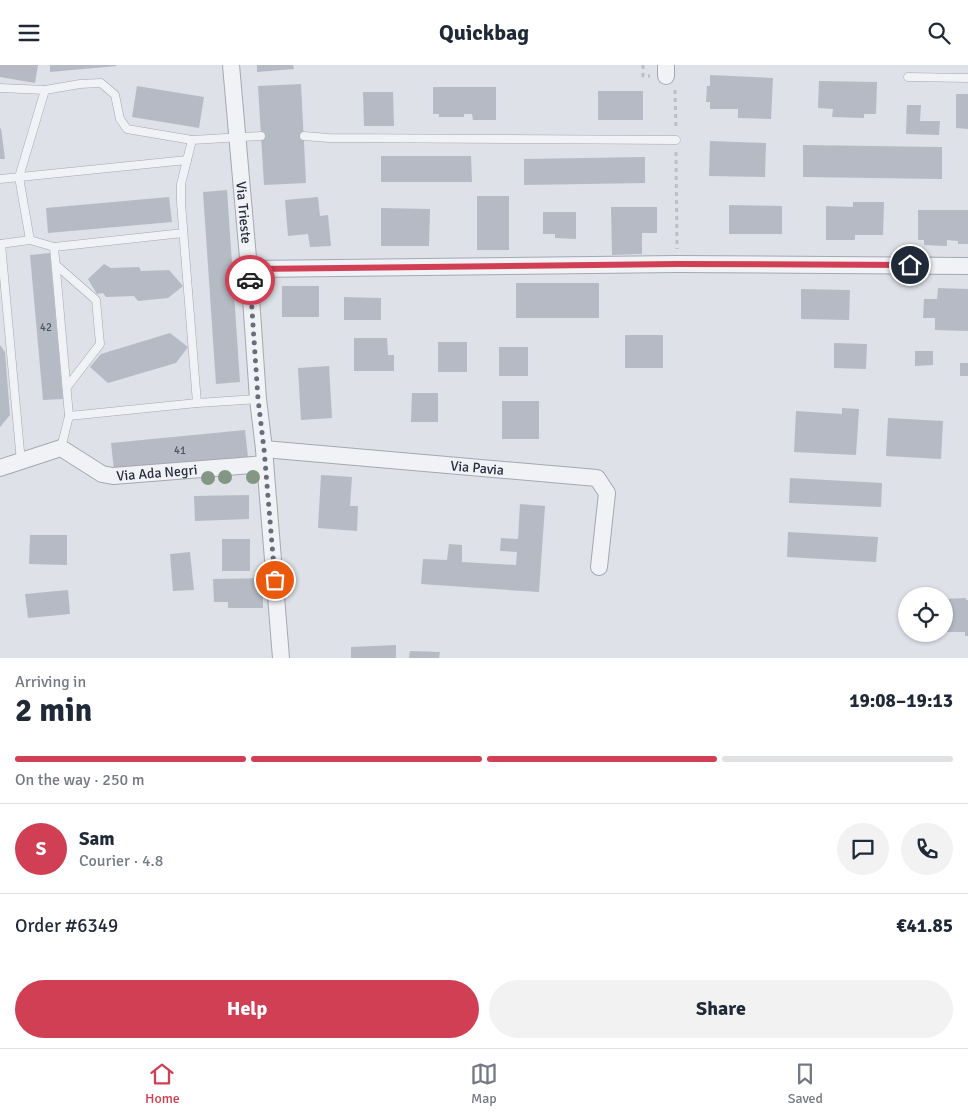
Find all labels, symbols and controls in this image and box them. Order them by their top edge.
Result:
icon: menu [15,19,43,47]
text: Quickbag [439,19,529,46]
icon: search [925,19,953,47]
street label: Via Trieste [233,181,255,244]
pin [889,244,931,286]
icon: home [896,251,924,279]
courier [225,255,275,305]
icon: car [236,266,264,294]
house number: 42 [40,321,52,334]
house number: 41 [174,444,186,457]
street label: Via Pavia [450,457,505,478]
street label: Via Ada Negri [116,461,198,484]
pin [254,559,296,601]
icon: bag [261,566,289,594]
map controls [898,587,953,642]
button: locate [898,587,953,642]
text: Arriving in [15,672,86,692]
text: 19:08–19:13 [849,689,953,713]
text: 2 min [15,691,92,730]
text: On the way · 250 m [15,770,145,790]
button: chat [837,823,889,875]
button: phone [901,823,953,875]
text: Sam [79,827,115,851]
text: S [36,837,46,861]
text: Courier · 4.8 [79,851,163,871]
text: Order #6349 [15,914,118,938]
text: €41.85 [896,914,953,938]
button: Help [15,980,479,1038]
button: Share [489,980,953,1038]
tab: Home [145,1060,180,1107]
tab: Map [470,1060,498,1107]
tab: Saved [788,1060,823,1107]

